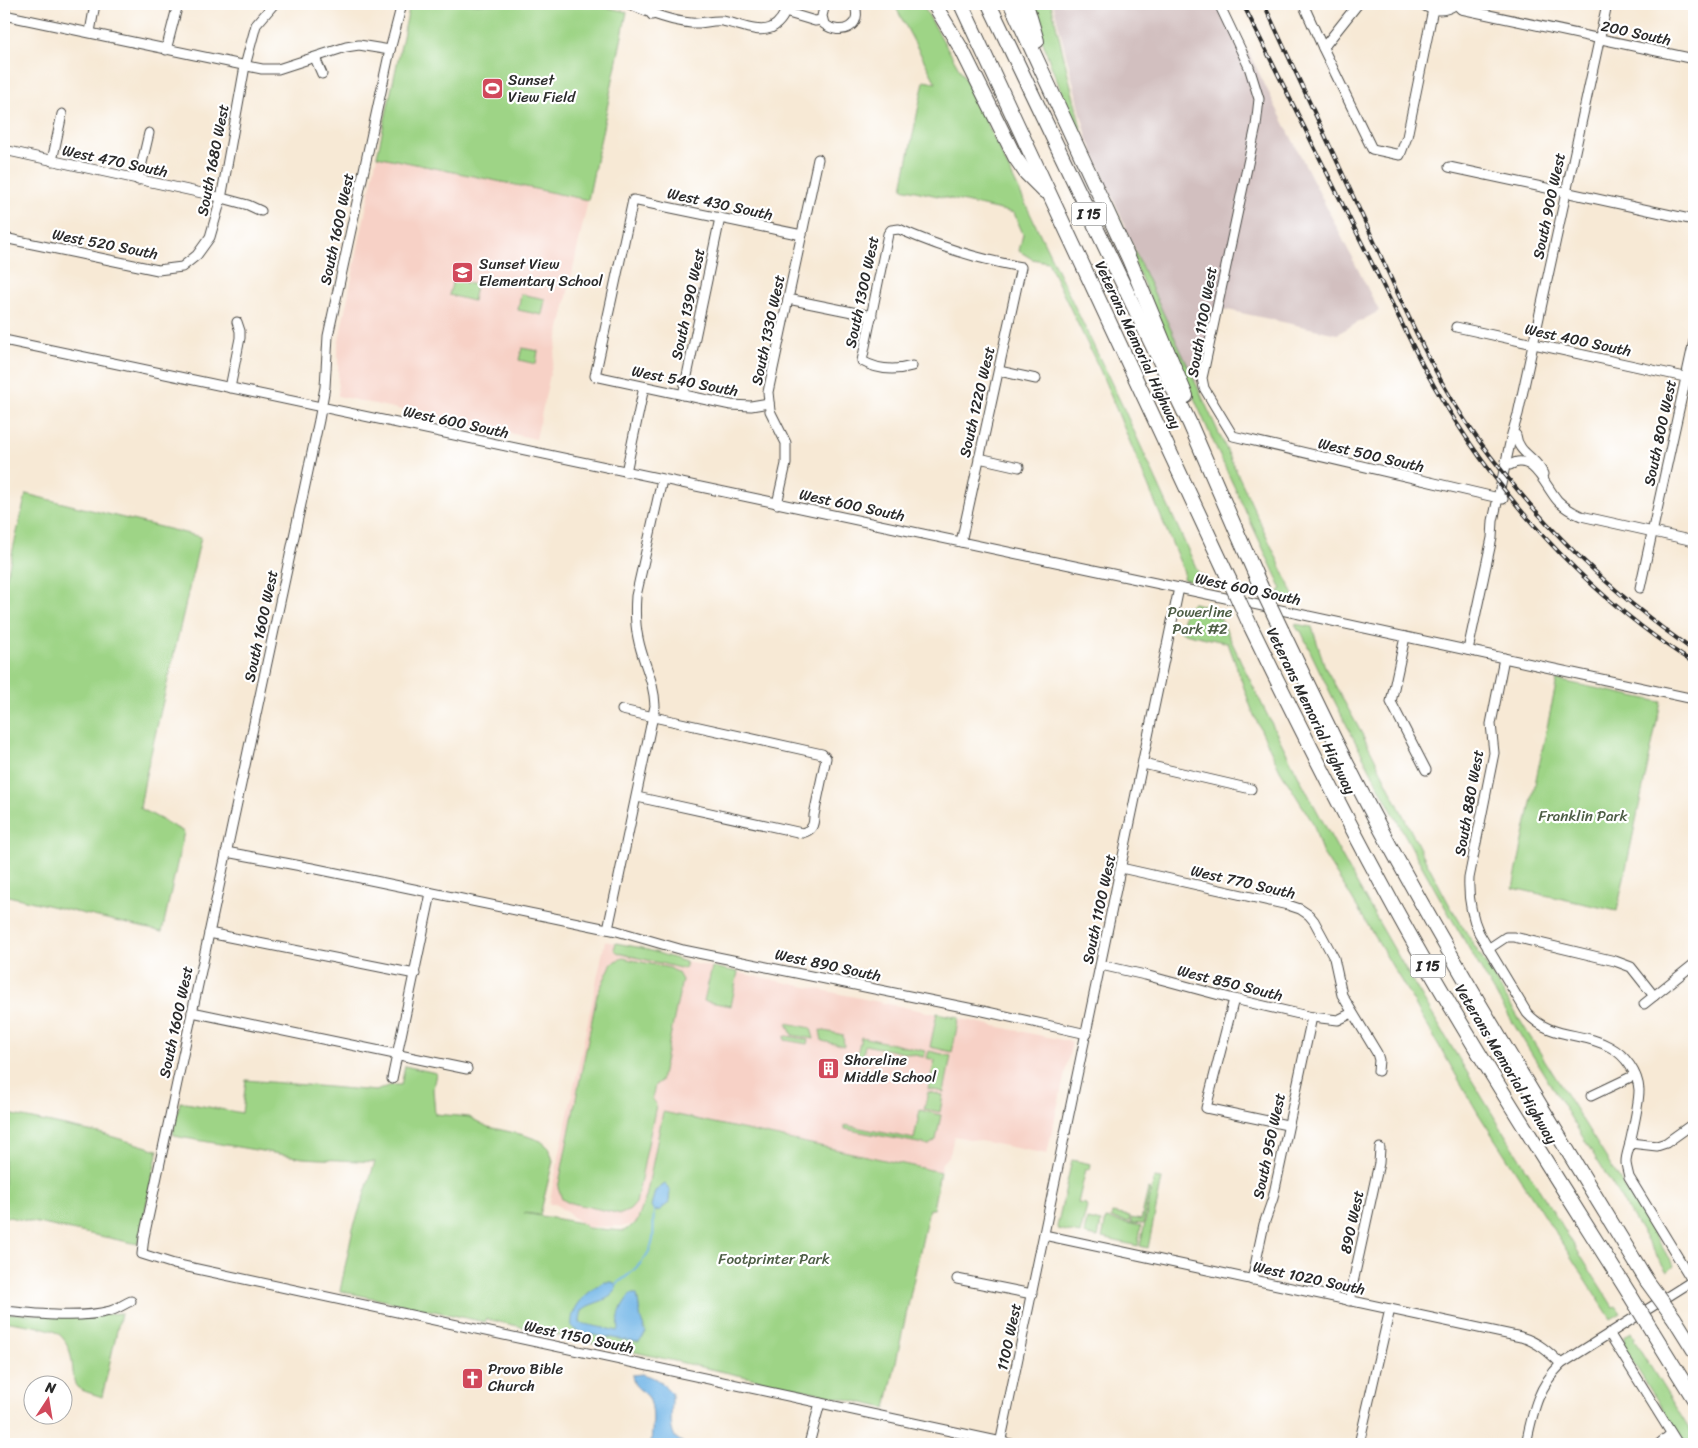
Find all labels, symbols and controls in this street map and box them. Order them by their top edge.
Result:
street label: 200 South [1599,13,1674,53]
place label: Sunset View Field [508,67,576,110]
sports icon: Sunset View Field [480,77,504,101]
street label: South 1680 West [189,101,237,218]
street label: West 470 South [60,137,170,185]
street label: South 900 West [1525,150,1573,262]
street label: South 1600 West [312,170,362,287]
street label: West 430 South [665,180,775,228]
road number: I 15 [1072,202,1106,225]
street label: West 520 South [50,221,160,267]
street label: South 1300 West [837,233,887,350]
street label: South 1390 West [663,245,713,362]
place label: Sunset View Elementary School [479,251,604,294]
street label: Veterans Memorial Highway [1087,256,1189,434]
school or university icon: Sunset View Elementary School [451,261,475,285]
street label: South 1100 West [1179,264,1225,379]
street label: South 1330 West [744,272,792,388]
street label: West 400 South [1522,316,1634,364]
street label: South 1220 West [952,343,1003,460]
street label: West 540 South [629,358,741,404]
street label: South 800 West [1636,377,1684,489]
street label: West 600 South [401,398,511,446]
street label: West 500 South [1315,430,1427,480]
street label: West 600 South [797,481,907,529]
street label: West 600 South [1193,565,1303,613]
street label: South 1600 West [236,567,286,684]
park label: Powerline Park #2 [1167,599,1233,642]
street label: Veterans Memorial Highway [1259,623,1363,799]
street label: South 880 West [1447,747,1491,858]
park label: Franklin Park [1538,803,1629,829]
street label: South 1100 West [1075,851,1123,966]
street label: West 770 South [1188,857,1298,907]
street label: West 890 South [773,941,884,989]
road number: I 15 [1410,954,1446,978]
street label: West 850 South [1175,957,1286,1009]
street label: South 1600 West [151,963,201,1080]
street label: Veterans Memorial Highway [1448,979,1564,1149]
place label: Shoreline Middle School [844,1047,937,1090]
building icon: Shoreline Middle School [816,1057,840,1081]
street label: South 950 West [1245,1090,1293,1201]
street label: 890 West [1333,1187,1371,1256]
park label: Footprinter Park [718,1246,830,1272]
street label: West 1020 South [1251,1253,1368,1303]
street label: 1100 West [989,1300,1029,1373]
street label: West 1150 South [522,1313,636,1361]
place label: Provo Bible Church [488,1356,563,1399]
church icon: Provo Bible Church [460,1366,484,1390]
text: N [42,1374,58,1401]
north arrow [22,1376,72,1426]

